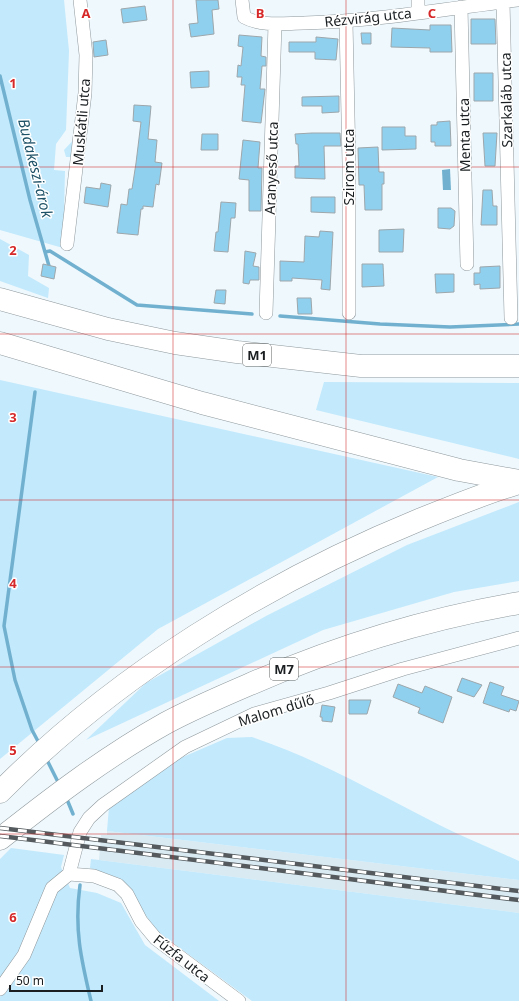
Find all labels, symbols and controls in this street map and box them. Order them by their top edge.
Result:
street label: Rézvirág utca [323,3,413,31]
text: A [82,4,91,22]
text: B [256,4,264,22]
text: C [428,4,436,22]
street label: Szarkaláb utca [496,52,516,148]
text: 1 [9,74,17,92]
street label: Muskátli utca [68,78,94,166]
street label: Menta utca [454,98,474,172]
water label: Budakeszi-árok [14,116,58,220]
street label: Aranyeső utca [260,121,282,215]
street label: Szirom utca [339,129,358,205]
text: 2 [9,241,17,259]
road number: M1 [243,344,271,366]
text: 3 [9,408,17,426]
text: 4 [9,574,17,592]
road number: M7 [270,658,298,680]
street label: Malom dűlő [236,689,316,731]
text: 5 [9,741,17,759]
text: 6 [9,908,17,926]
street label: Fűzfa utca [150,930,214,986]
scale bar [10,967,102,993]
text: 50 m [16,972,44,989]

